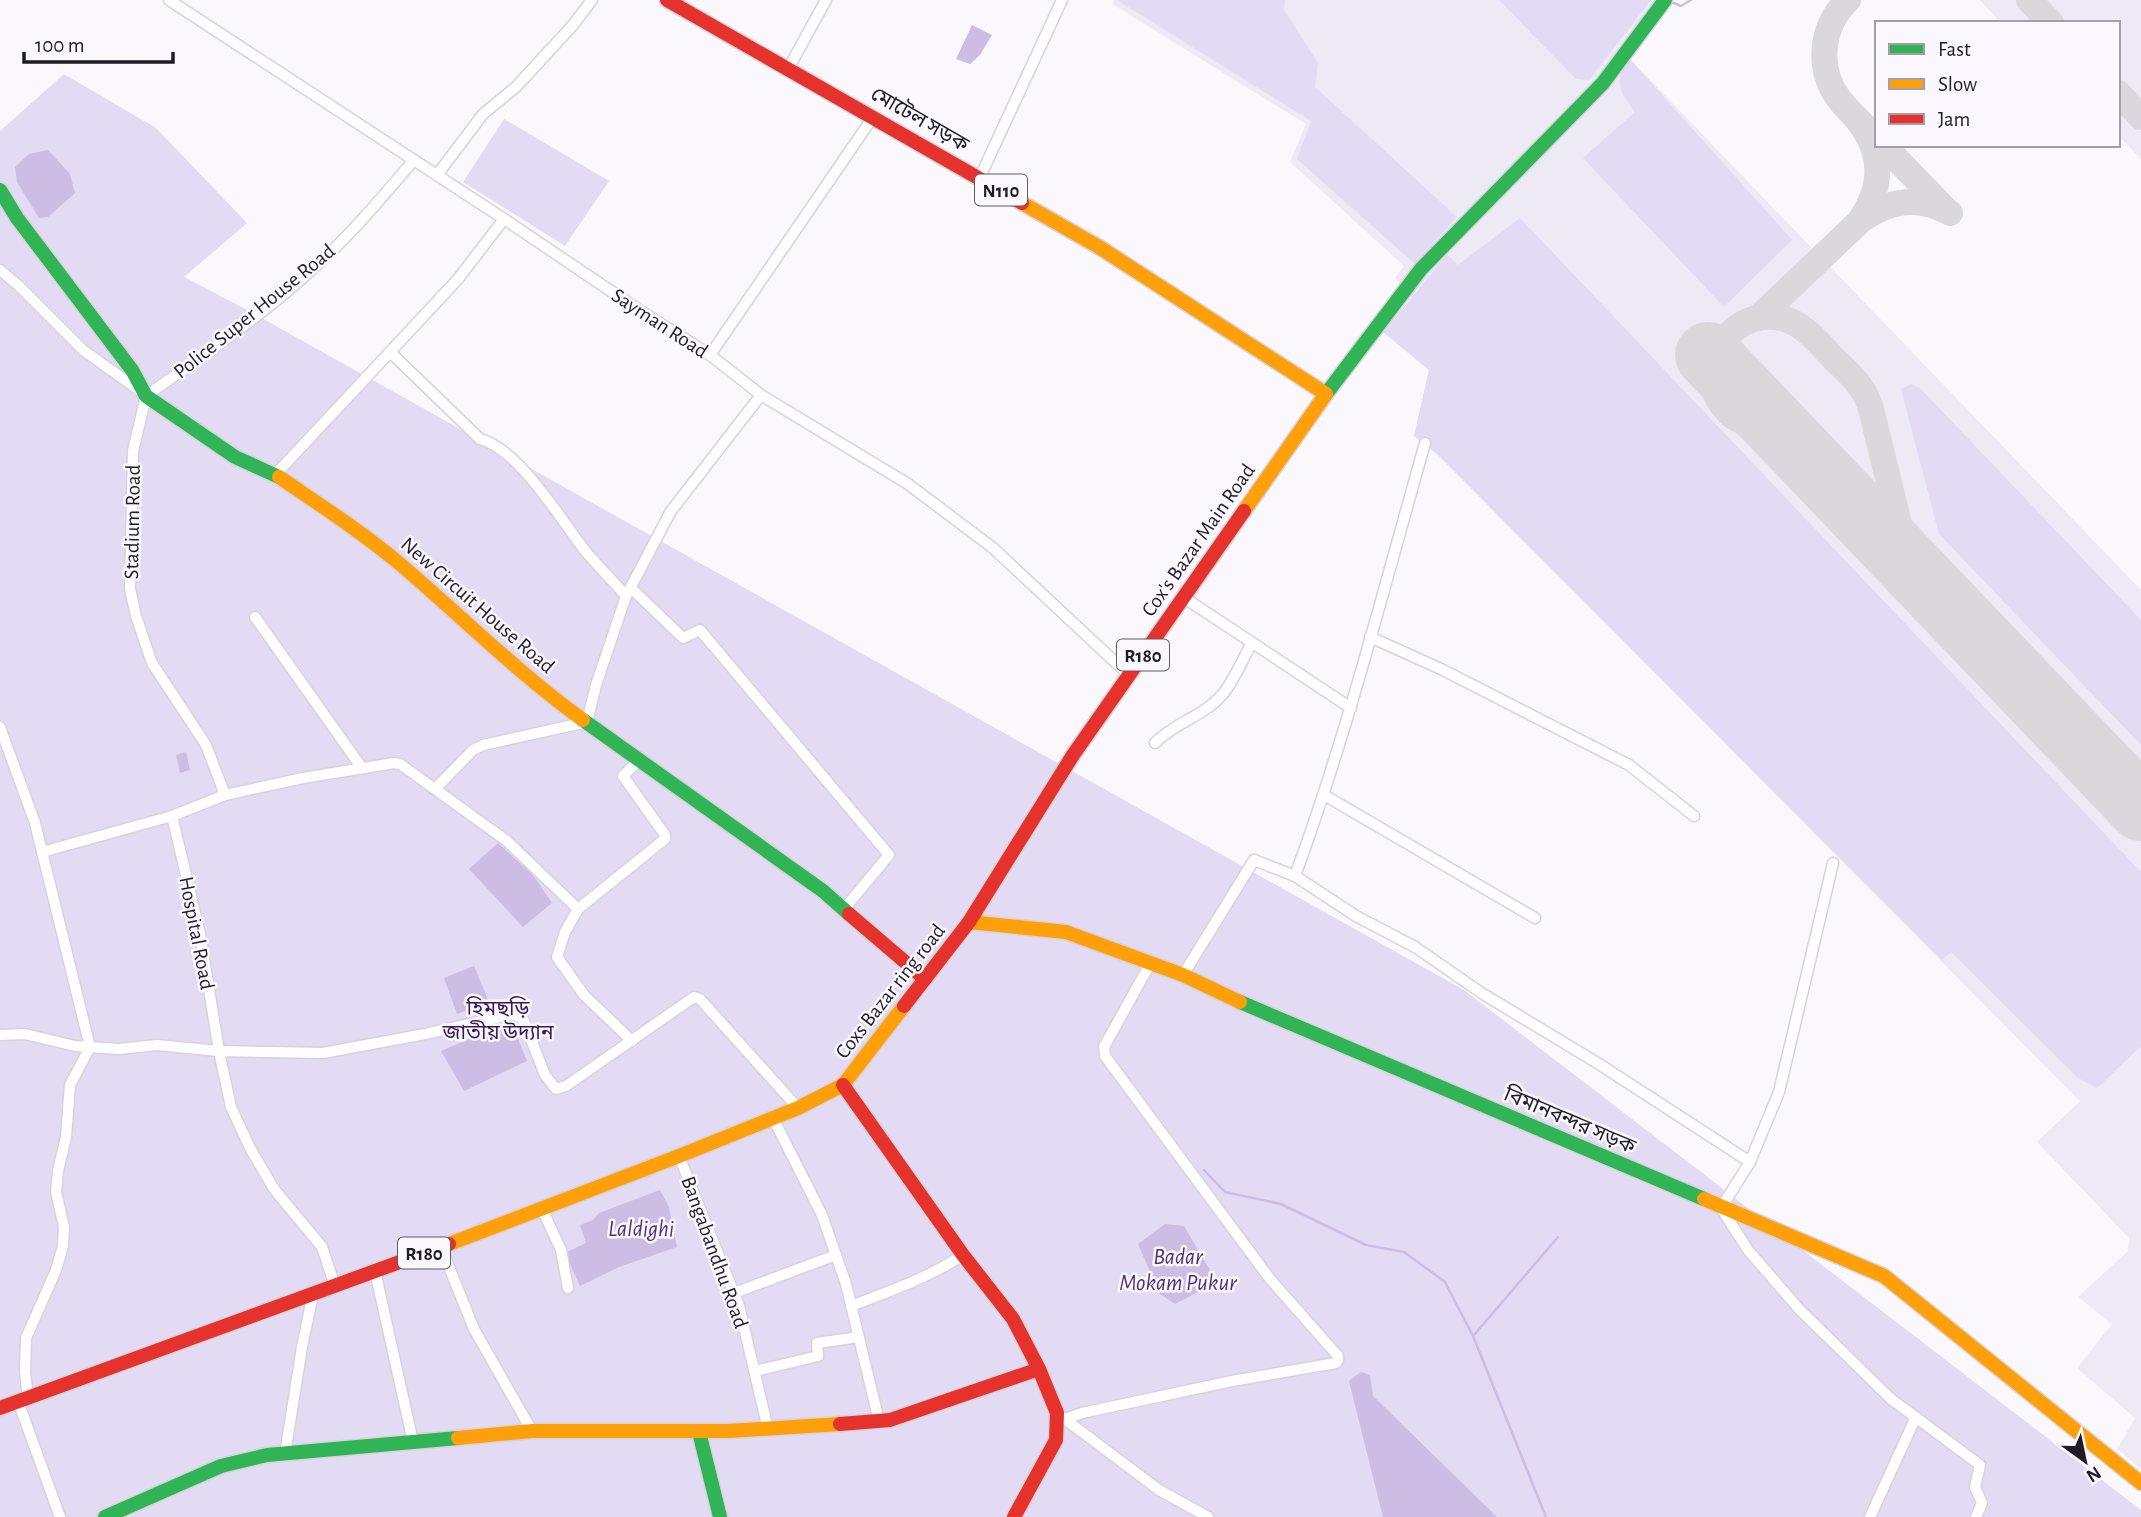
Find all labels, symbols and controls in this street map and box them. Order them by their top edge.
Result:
scale bar [24,21,173,65]
legend [1875,21,2120,147]
text: 100 m [35,35,85,56]
text: Fast [1938,39,1971,60]
text: Slow [1938,74,1977,95]
street label: মোটেল সড়ক [867,81,974,156]
text: Jam [1938,109,1970,130]
road number: N110 [975,174,1027,206]
street label: Police Super House Road [170,240,339,383]
street label: Sayman Road [608,285,712,362]
street label: Cox's Bazar Main Road [1138,460,1259,620]
street label: Stadium Road [121,464,144,580]
street label: New Circuit House Road [397,533,558,678]
road number: R180 [1117,640,1169,670]
street label: Hospital Road [175,875,218,991]
street label: Coxs Bazar ring road [832,920,949,1062]
park label: হিমছড়ি জাতীয় উদ্যান [441,996,554,1043]
street label: বিমানবন্দর সড়ক [1500,1081,1640,1158]
street label: Bangabandhu Road [677,1173,752,1331]
water label: Laldighi [608,1218,674,1241]
road number: R180 [398,1238,450,1268]
water label: Badar Mokam Pukur [1119,1246,1237,1295]
north arrow [2050,1426,2120,1496]
text: N [2083,1462,2104,1486]

